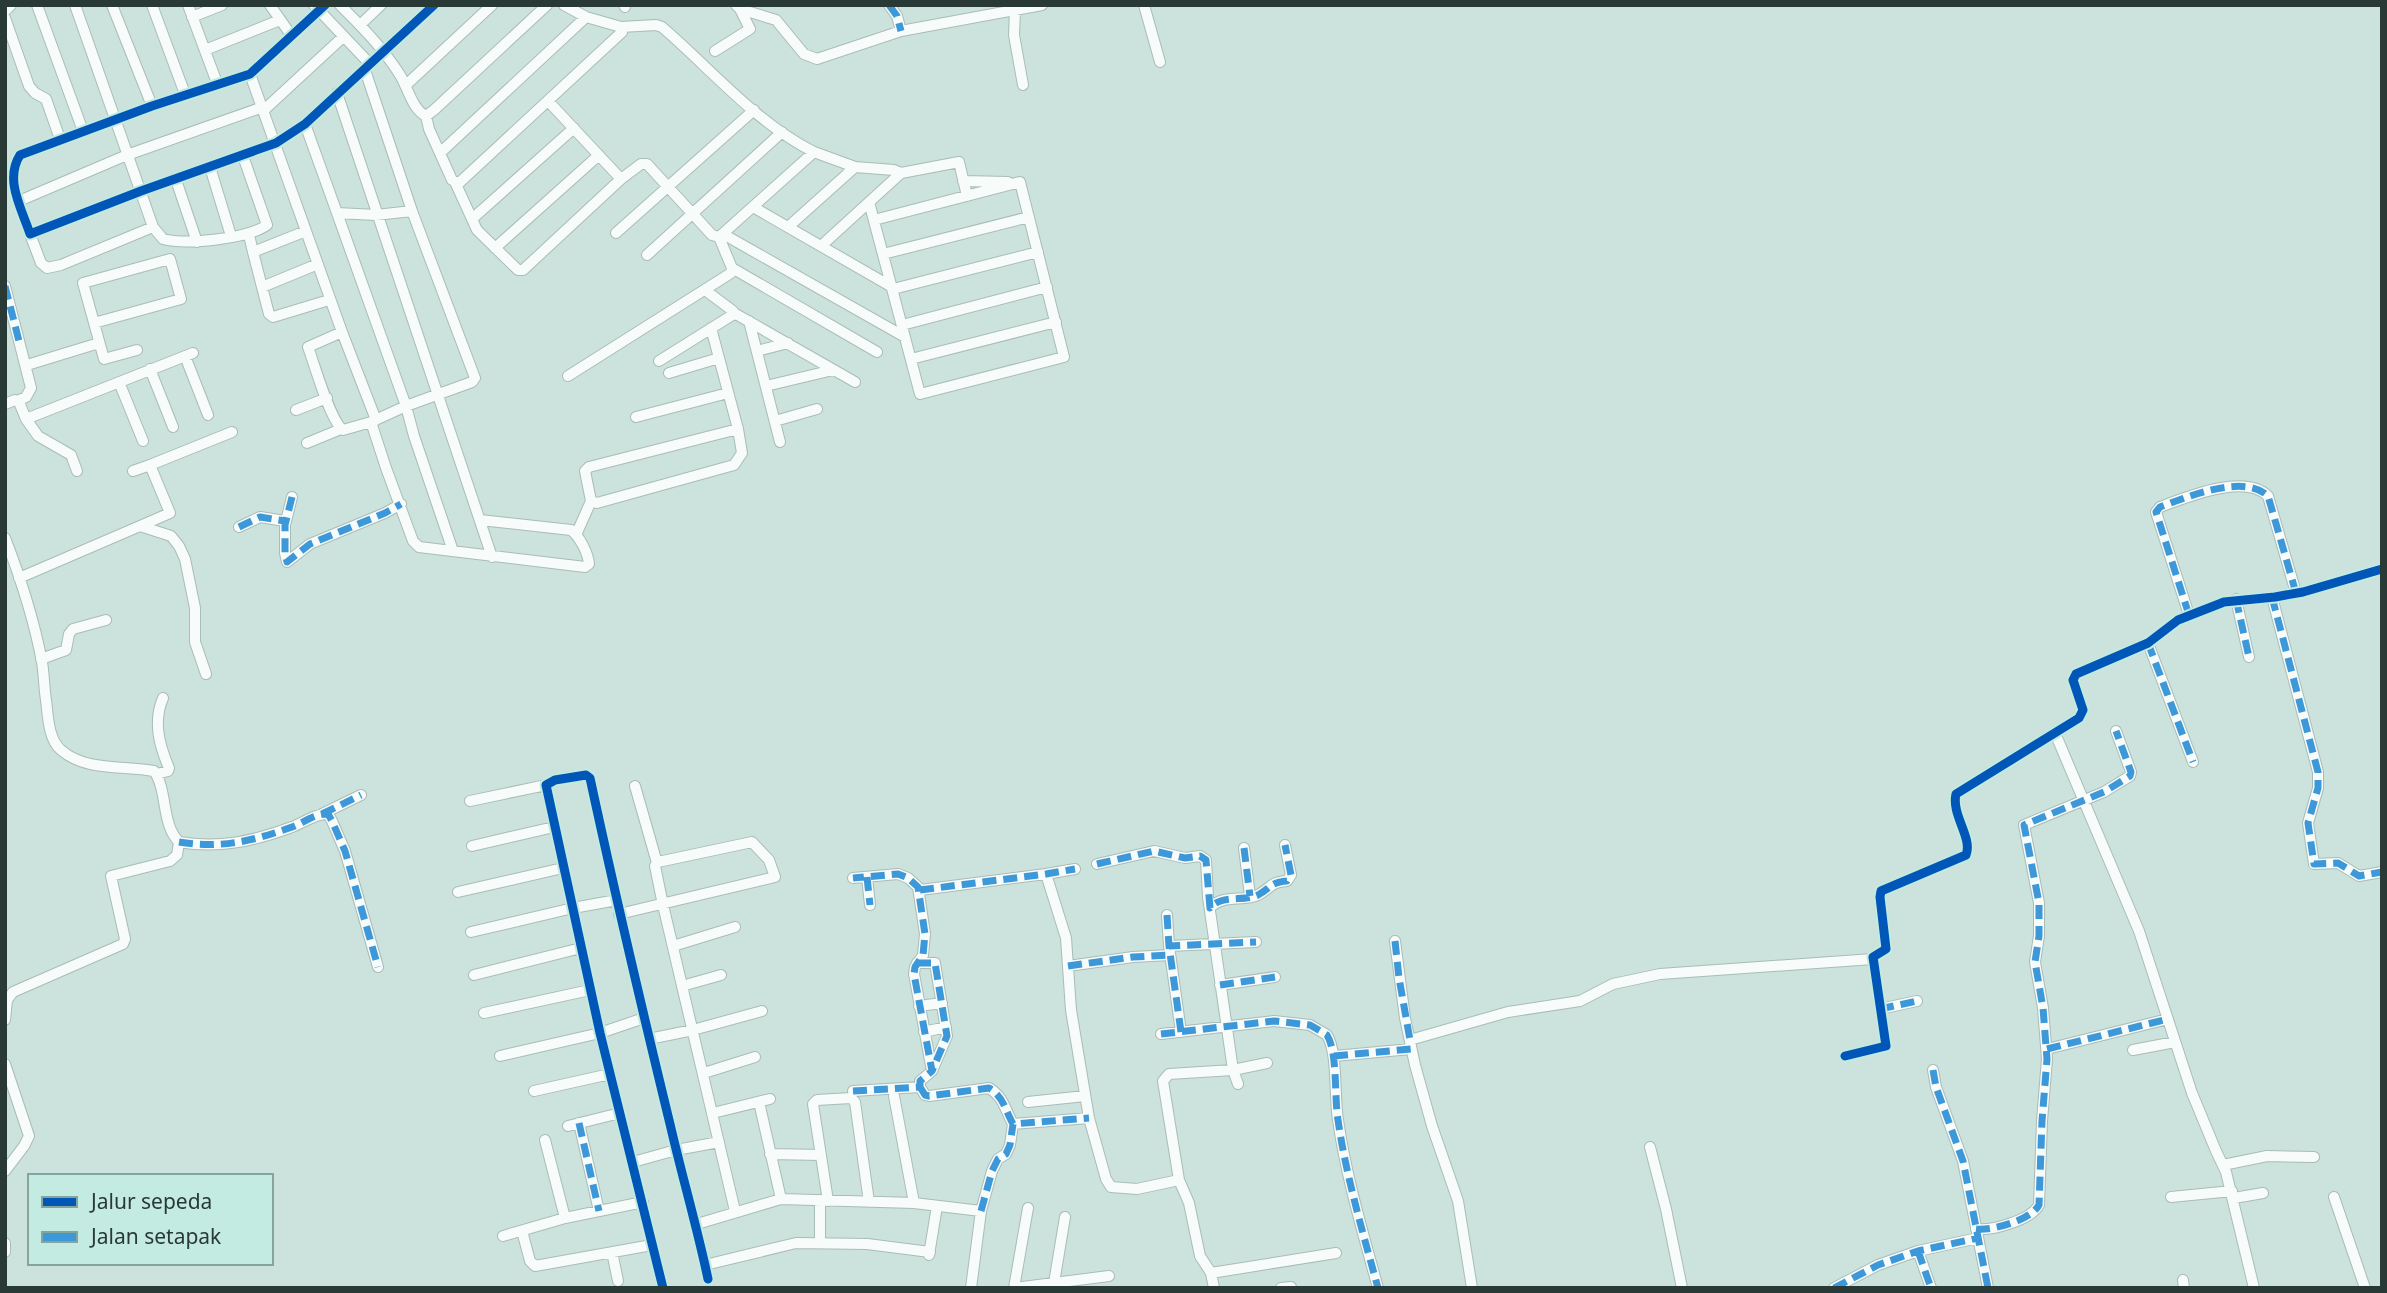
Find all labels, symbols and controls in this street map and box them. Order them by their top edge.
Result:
legend [28,1174,273,1265]
text: Jalur sepeda [89,1187,212,1215]
text: Jalan setapak [89,1222,222,1250]

